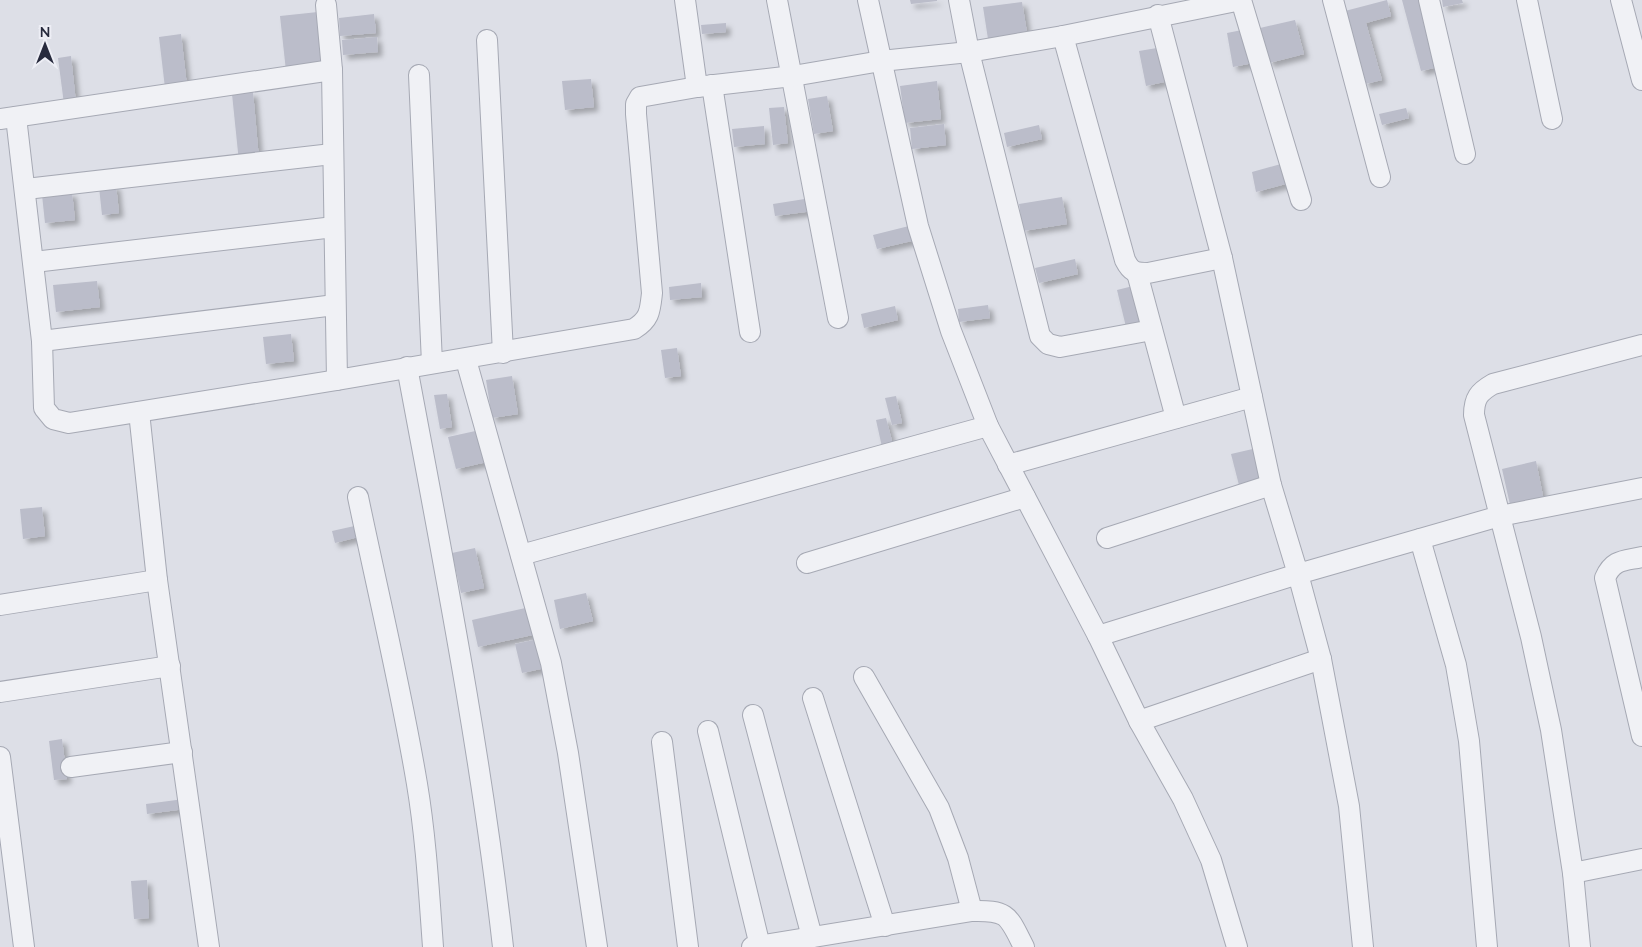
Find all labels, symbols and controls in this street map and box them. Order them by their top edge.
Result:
north arrow [20,20,70,70]
text: N [40,23,50,41]

